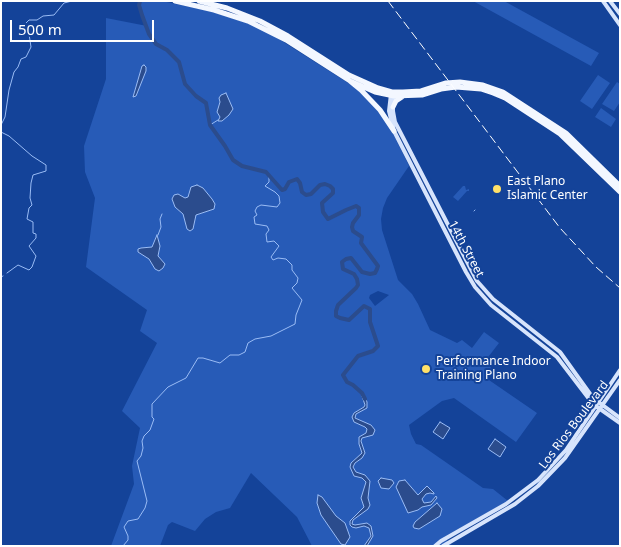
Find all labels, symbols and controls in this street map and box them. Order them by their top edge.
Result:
scale bar [12,10,156,42]
text: 500 m [18,19,62,39]
place label: East Plano Islamic Center [507,175,588,203]
marker: East Plano Islamic Center [491,183,503,195]
street label: 14th Street [445,218,487,280]
place label: Performance Indoor Training Plano [436,355,551,383]
marker: Performance Indoor Training Plano [420,363,432,375]
street label: Los Rios Boulevard [536,378,612,472]

